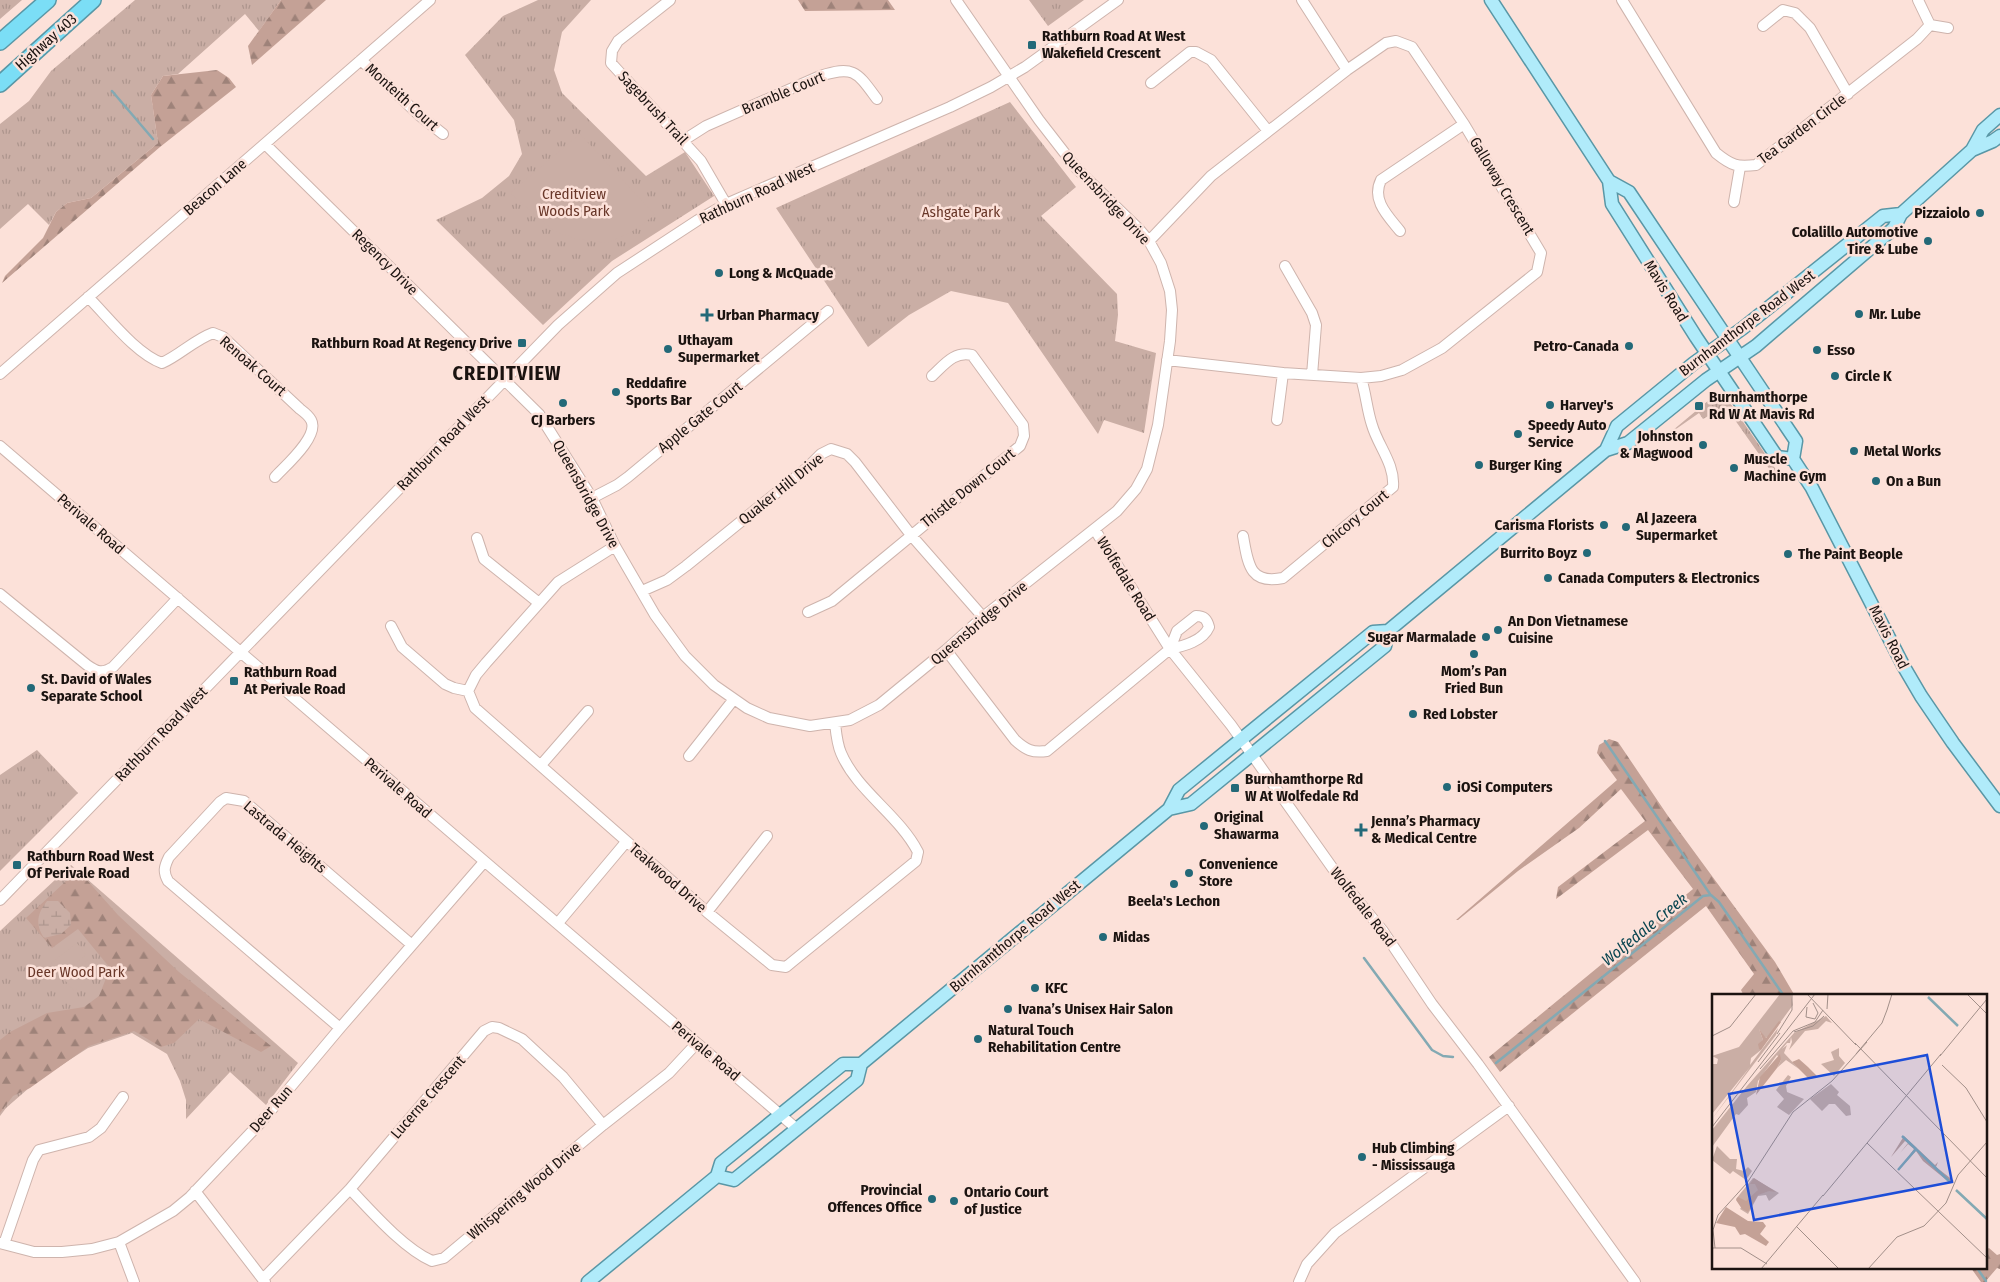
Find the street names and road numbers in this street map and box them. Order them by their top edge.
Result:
street label: Highway 403 [12,10,81,74]
street label: Monteith Court [362,60,442,134]
street label: Sagebrush Trail [614,67,692,149]
street label: Bramble Court [739,68,827,118]
street label: Tea Garden Circle [1754,90,1850,168]
street label: Galloway Crescent [1466,134,1538,238]
street label: Queensbridge Drive [1058,148,1154,248]
street label: Beacon Lane [180,155,250,219]
street label: Rathburn Road West [697,158,818,228]
street label: Regency Drive [348,225,422,299]
street label: Mavis Road [1640,257,1692,325]
street label: Burnhamthorpe Road West [1676,266,1818,380]
street label: Renoak Court [216,332,290,400]
street label: Apple Gate Court [654,377,746,457]
street label: Rathburn Road West [393,392,493,494]
street label: Queensbridge Drive [549,437,623,551]
street label: Thistle Down Court [917,445,1019,531]
street label: Quaker Hill Drive [735,449,827,529]
street label: Chicory Court [1318,486,1392,552]
street label: Perivale Road [54,490,128,558]
street label: Wolfedale Road [1093,534,1159,624]
street label: Queensbridge Drive [927,577,1031,669]
street label: Mavis Road [1865,602,1913,672]
street label: Rathburn Road West [111,683,211,785]
street label: Perivale Road [361,754,435,822]
street label: Lastrada Heights [240,797,330,877]
street label: Teakwood Drive [626,839,710,917]
street label: Wolfedale Road [1326,864,1400,950]
street label: Burnhamthorpe Road West [946,876,1084,996]
street label: Perivale Road [668,1017,744,1085]
street label: Lucerne Crescent [387,1052,469,1142]
street label: Deer Run [246,1082,296,1136]
street label: Whispering Wood Drive [464,1138,584,1244]

